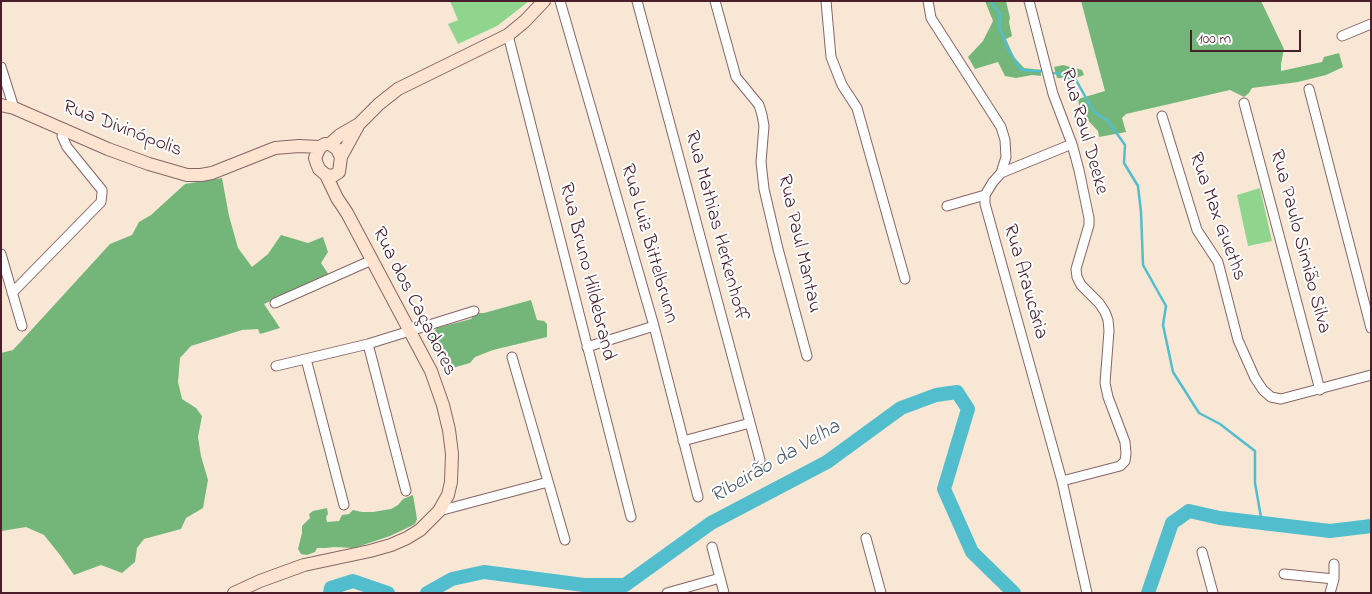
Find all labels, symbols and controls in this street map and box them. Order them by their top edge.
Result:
scale bar [1192,20,1303,52]
text: 100 m [1198,28,1231,50]
street label: Rua Raul Deeke [1054,66,1112,198]
street label: Rua Divinópolis [59,96,185,164]
street label: Rua Mathias Herkenhoff [678,128,752,324]
street label: Rua Paulo Simião Silva [1263,148,1335,336]
street label: Rua Max Gueths [1182,150,1250,284]
street label: Rua Luiz Bittelbrunn [614,162,682,326]
street label: Rua Paul Mantau [770,173,826,315]
street label: Rua Bruno Hildebrand [552,181,620,363]
street label: Rua Araucária [996,222,1052,342]
street label: Rua dos Caçadores [365,224,461,380]
water label: Ribeirão da Velha [707,416,845,510]

